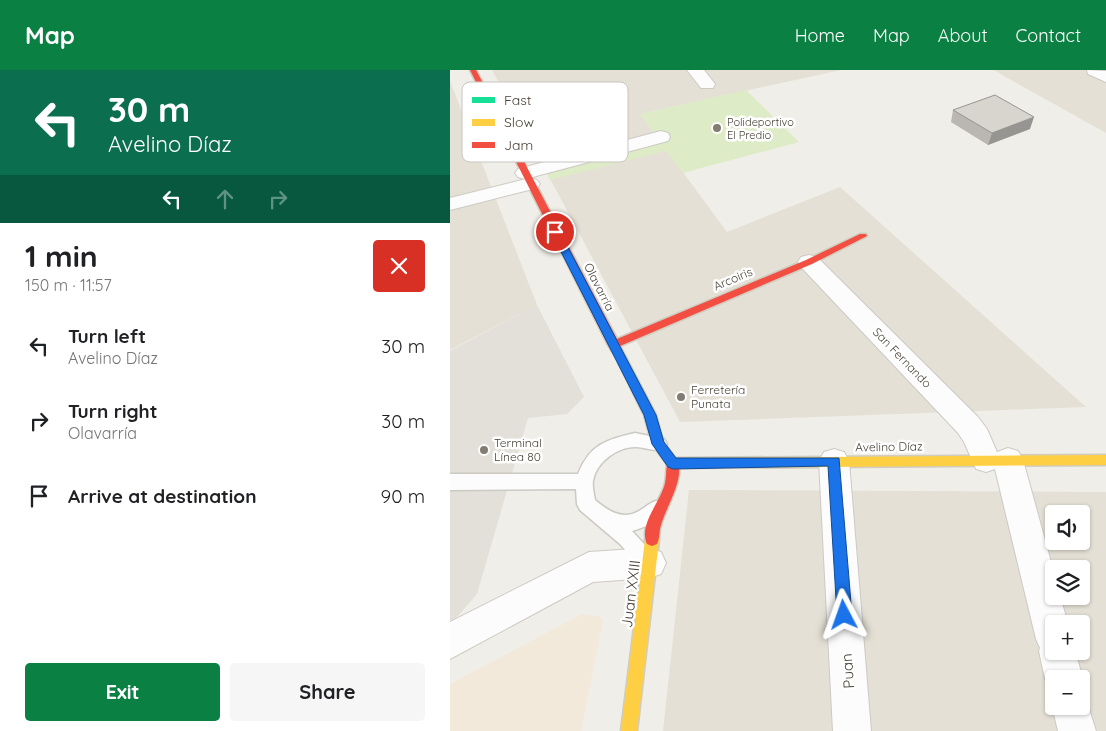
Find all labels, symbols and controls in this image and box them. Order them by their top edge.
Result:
text: Map [25,20,75,50]
text: Home [795,24,845,47]
text: Map [873,24,910,47]
text: About [938,24,988,47]
text: Contact [1016,24,1081,47]
legend [462,82,628,162]
text: 30 m [108,87,190,131]
icon: left [25,90,90,155]
text: Fast [504,91,532,109]
text: Slow [504,113,534,131]
place label: Polideportivo El Predio [727,115,794,142]
marker: Polideportivo El Predio [711,122,723,134]
text: Avelino Díaz [108,130,232,158]
text: Jam [504,136,533,154]
icon: left [158,185,186,213]
icon: ahead [211,185,239,213]
icon: right [264,185,292,213]
pin [534,211,576,253]
icon: arrive [541,218,569,246]
text: 1 min [25,237,98,275]
button: close [373,240,425,292]
street label: Olavarría [581,260,618,313]
street label: Arcoiris [711,263,755,293]
text: 150 m · 11:57 [25,275,112,295]
text: Turn left [68,324,146,348]
street label: San Fernando [870,324,935,391]
icon: left [25,332,53,360]
text: 30 m [381,334,425,358]
text: Avelino Díaz [68,348,158,368]
place label: Ferretería Punata [691,382,745,411]
marker: Ferretería Punata [675,391,687,403]
text: Turn right [68,399,157,423]
icon: right [25,407,53,435]
text: 30 m [381,409,425,433]
text: Olavarría [68,423,137,443]
place label: Terminal Línea 80 [494,435,542,464]
street label: Avelino Díaz [855,438,923,455]
marker: Terminal Línea 80 [478,444,490,456]
icon: arrive [25,482,53,510]
text: Arrive at destination [68,484,257,508]
text: 90 m [381,484,425,508]
map controls [1045,505,1090,715]
button: sound [1045,505,1090,550]
street label: Juan XXIII [617,559,644,629]
button: layers [1045,560,1090,605]
position arrow [817,588,869,640]
button: + [1045,615,1090,660]
street label: Puan [837,653,858,689]
button: Exit [25,663,220,721]
button: Share [230,663,425,721]
button: − [1045,670,1090,715]

